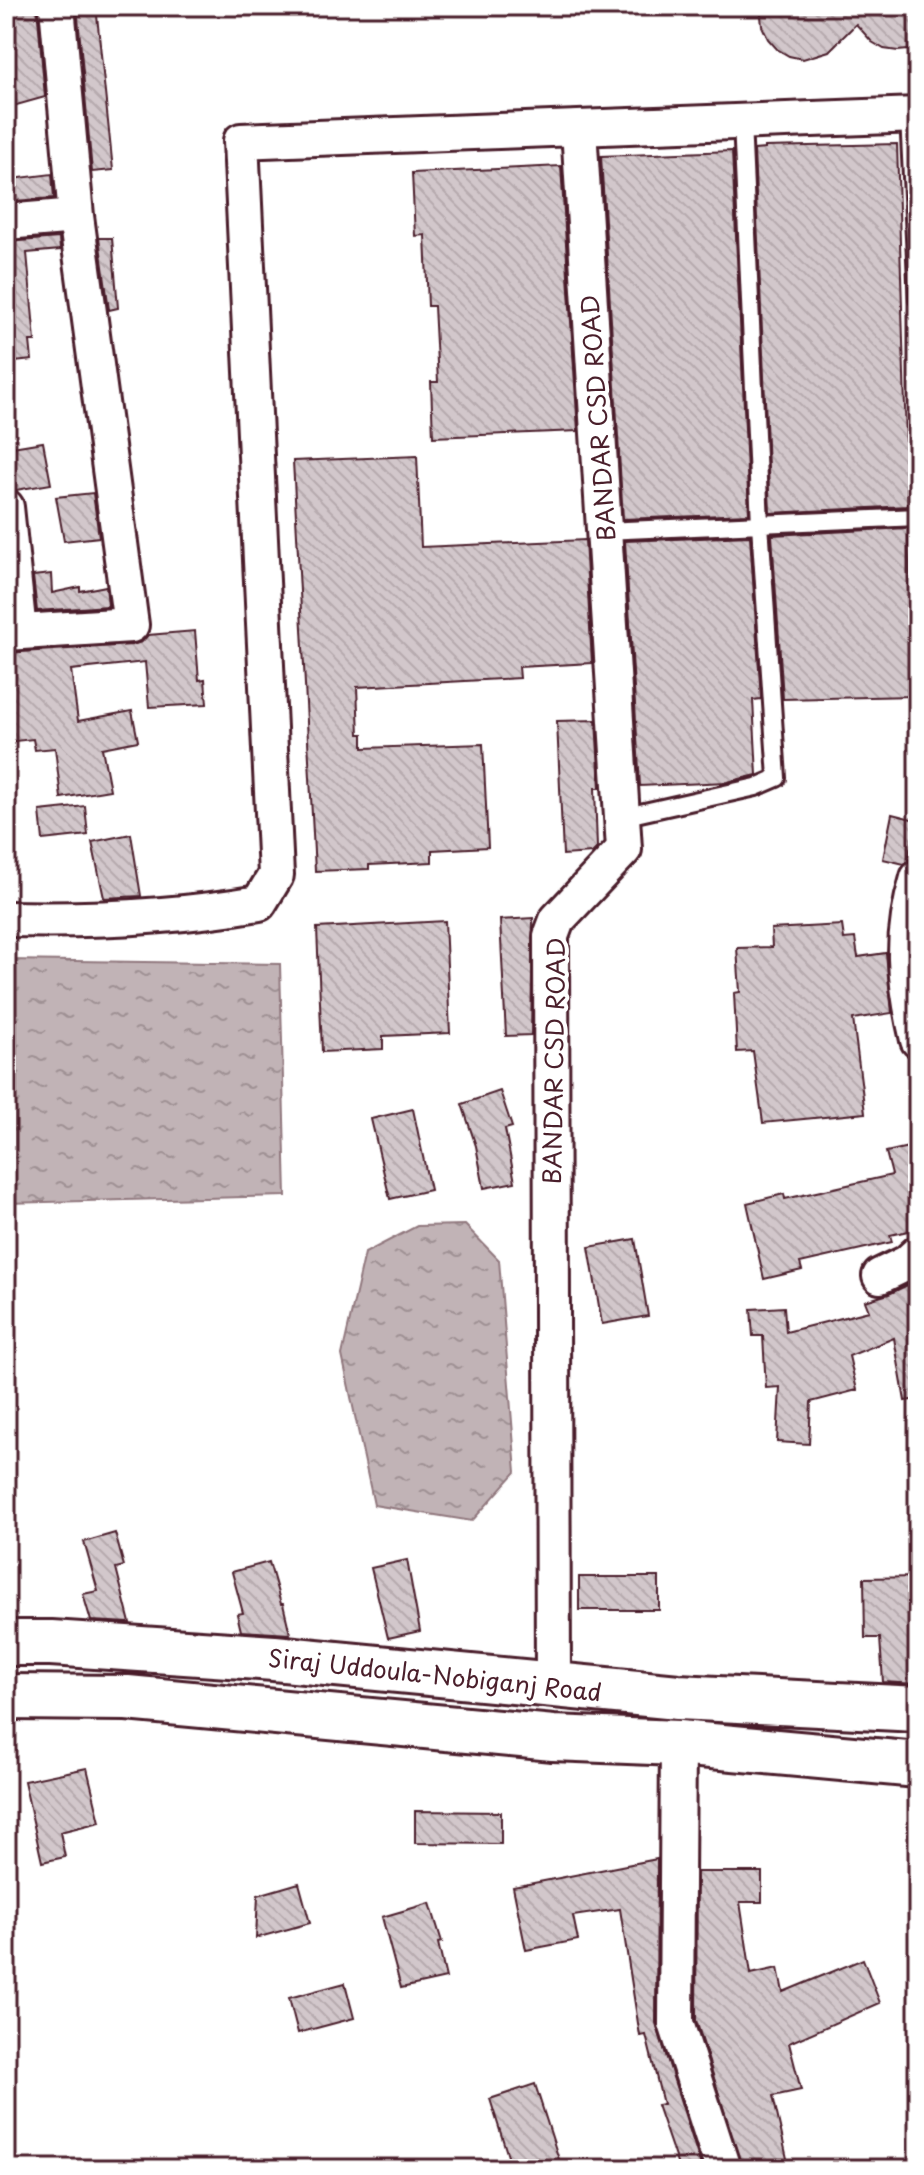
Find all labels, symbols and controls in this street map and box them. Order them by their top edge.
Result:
street label: BANDAR CSD ROAD [570,294,624,542]
street label: BANDAR CSD ROAD [533,937,573,1185]
street label: Siraj Uddoula-Nobiganj Road [266,1639,604,1709]

